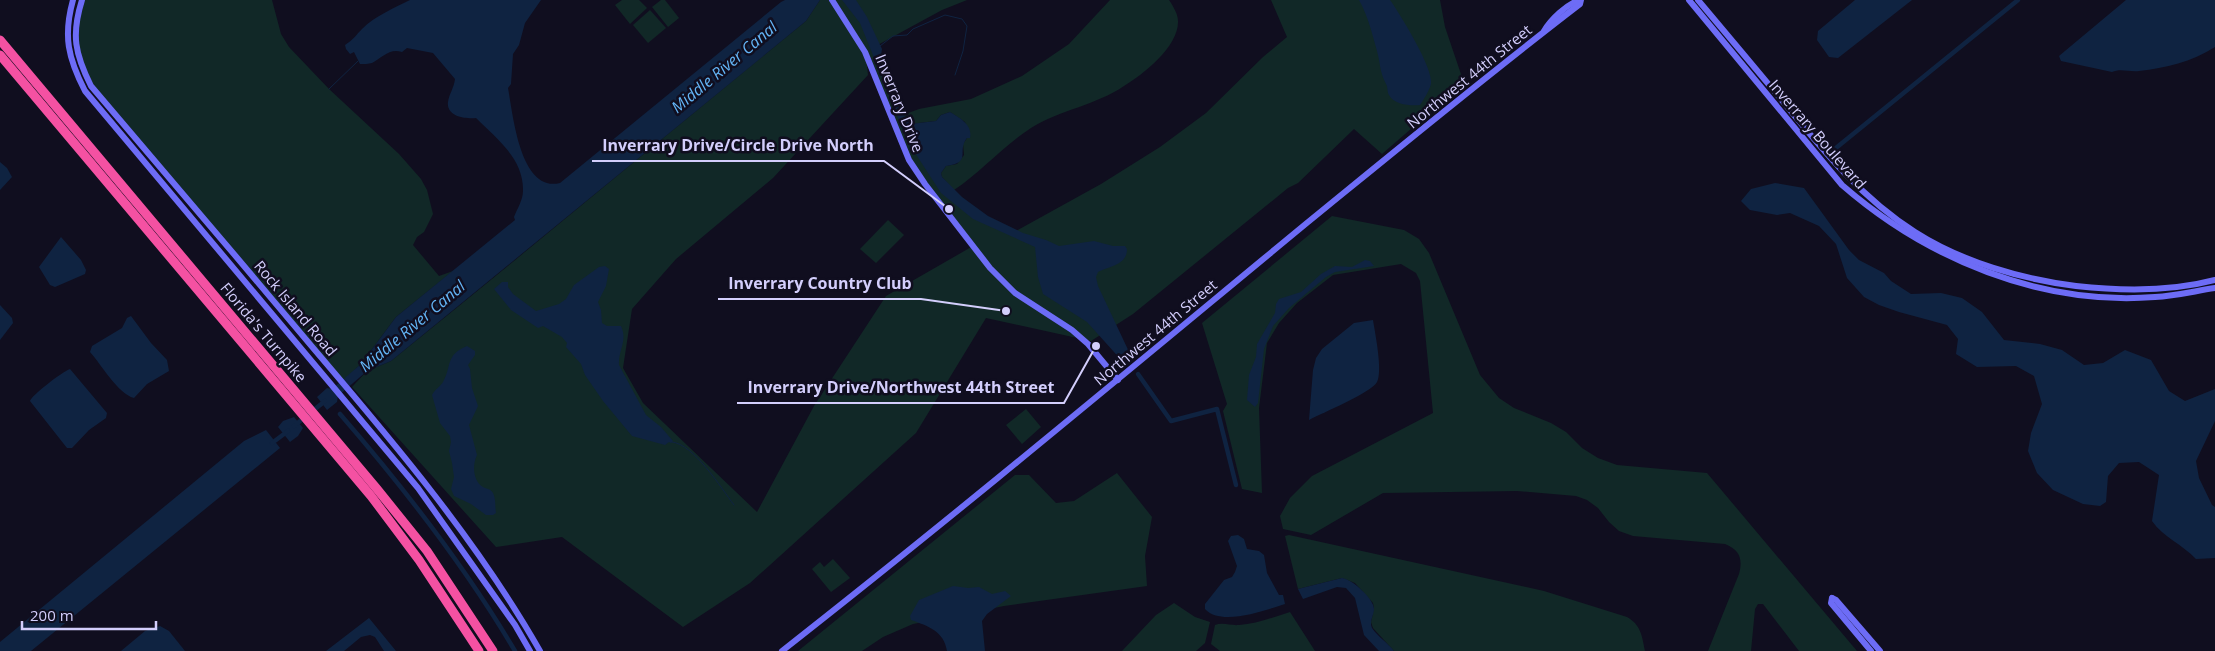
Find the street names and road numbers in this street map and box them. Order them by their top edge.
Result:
street label: Northwest 44th Street [1403,19,1535,133]
street label: Inverrary Drive [871,51,929,155]
street label: Inverrary Boulevard [1765,75,1871,193]
street label: Rock Island Road [250,256,342,360]
street label: Northwest 44th Street [1089,275,1221,389]
street label: Florida's Turnpike [216,278,312,386]

